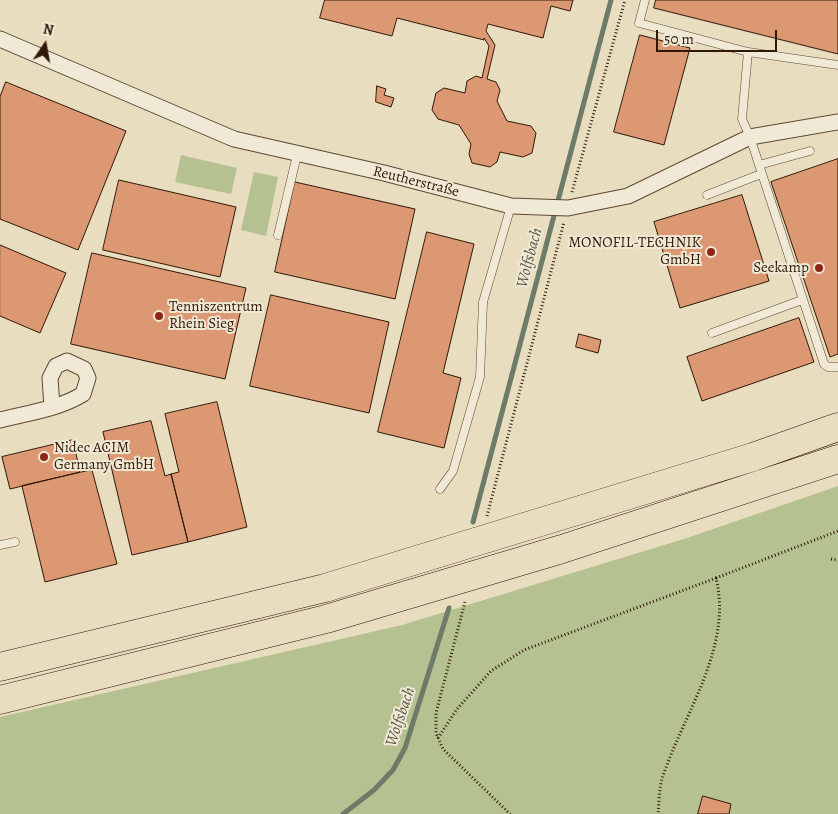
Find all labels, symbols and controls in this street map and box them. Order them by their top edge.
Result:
text: N [41,19,55,40]
north arrow [20,20,70,70]
scale bar [658,20,779,52]
text: 50 m [664,29,694,49]
street label: Reutherstraße [371,163,461,201]
water label: Wolfsbach [513,226,547,290]
place label: MONOFIL-TECHNIK GmbH [568,234,701,269]
marker: MONOFIL-TECHNIK GmbH [705,246,717,258]
place label: Seekamp [753,259,809,277]
marker: Seekamp [813,262,825,274]
place label: Tenniszentrum Rhein Sieg [169,298,263,333]
marker: Tenniszentrum Rhein Sieg [153,310,165,322]
place label: Nidec ACIM Germany GmbH [54,439,154,474]
marker: Nidec ACIM Germany GmbH [38,451,50,463]
water label: Wolfsbach [382,685,420,749]

